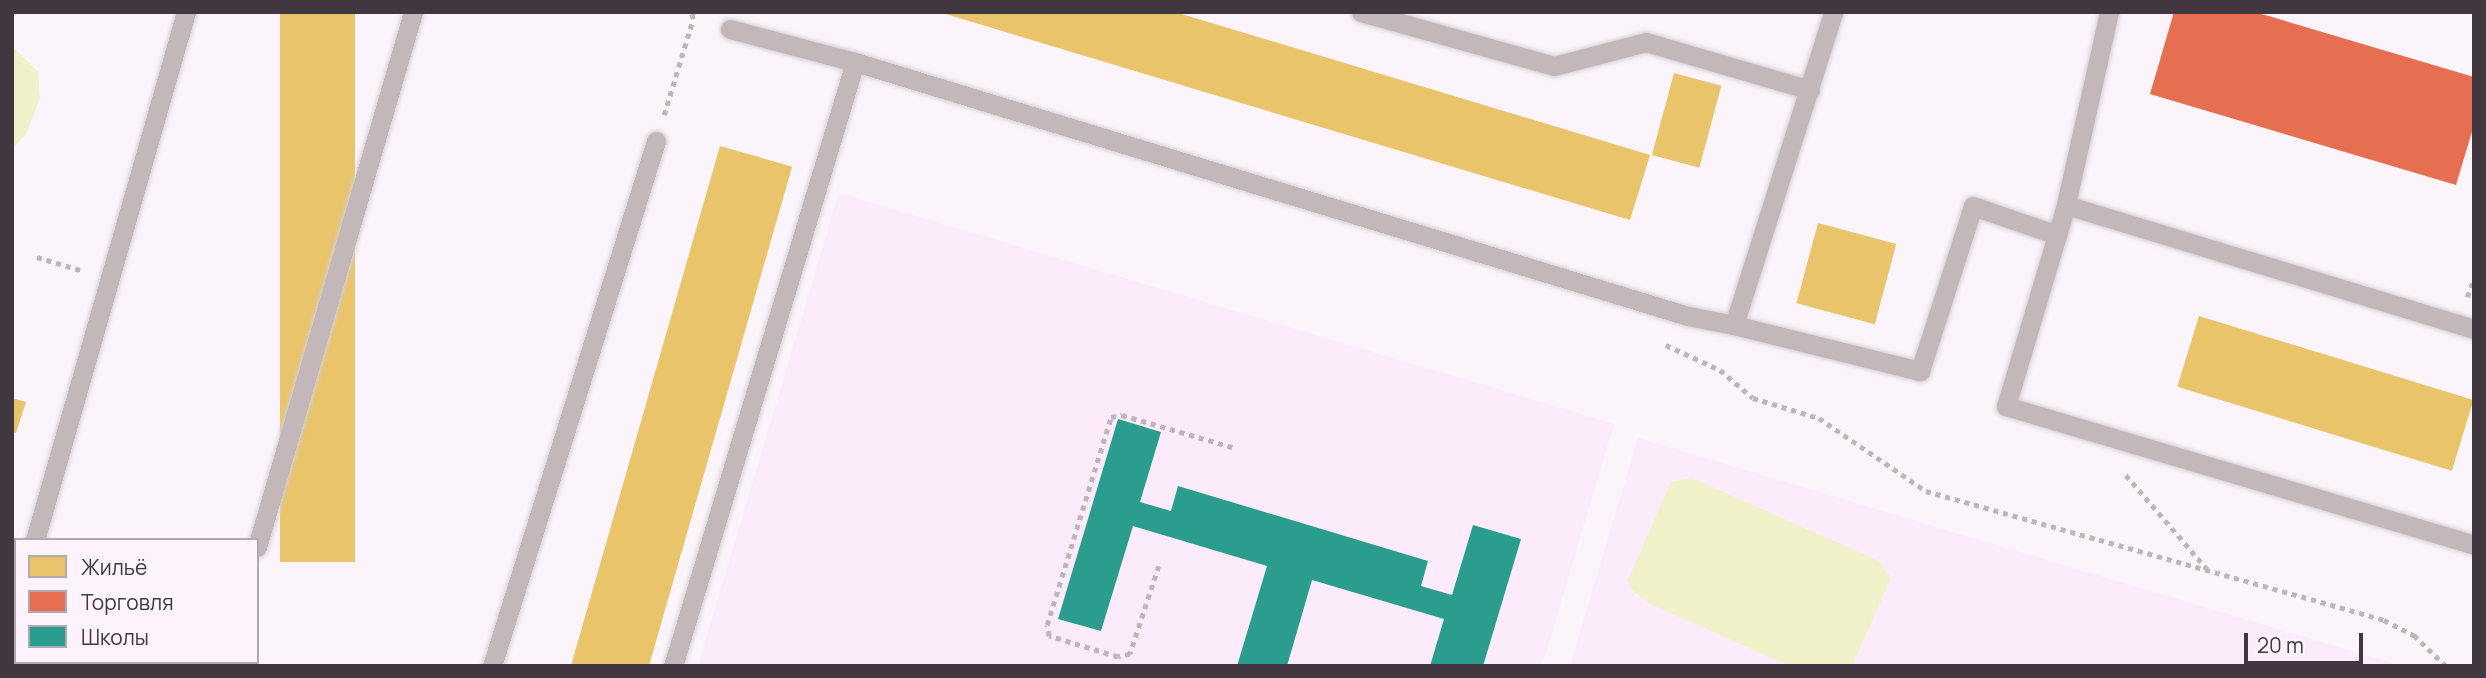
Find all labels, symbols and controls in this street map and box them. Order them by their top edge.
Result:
legend [14,538,259,664]
text: Жильё [81,553,147,581]
text: Торговля [81,588,174,616]
scale bar [2248,618,2367,662]
text: Школы [81,623,149,651]
text: 20 m [2257,631,2304,659]

